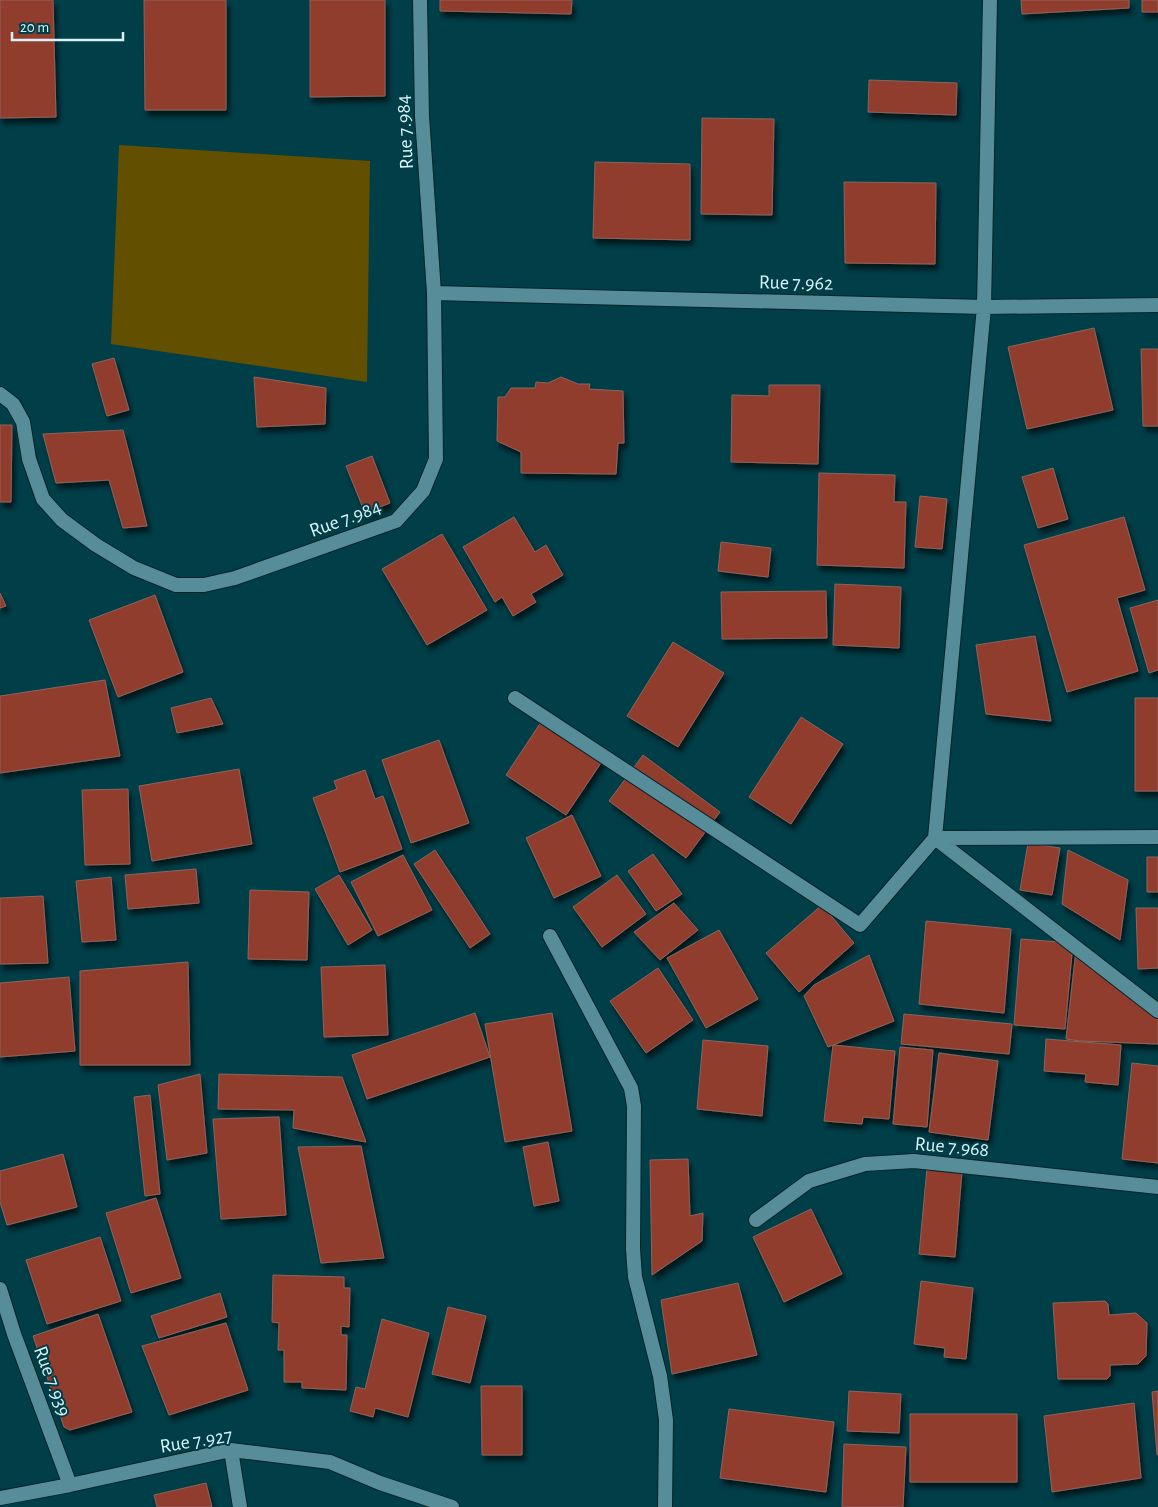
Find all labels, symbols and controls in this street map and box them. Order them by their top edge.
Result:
scale bar [12,10,124,42]
text: 20 m [20,20,49,35]
street label: Rue 7.984 [393,94,417,170]
street label: Rue 7.962 [759,272,833,294]
street label: Rue 7.984 [307,497,384,541]
street label: Rue 7.968 [914,1134,990,1160]
street label: Rue 7.939 [30,1343,74,1419]
street label: Rue 7.927 [158,1425,234,1457]

